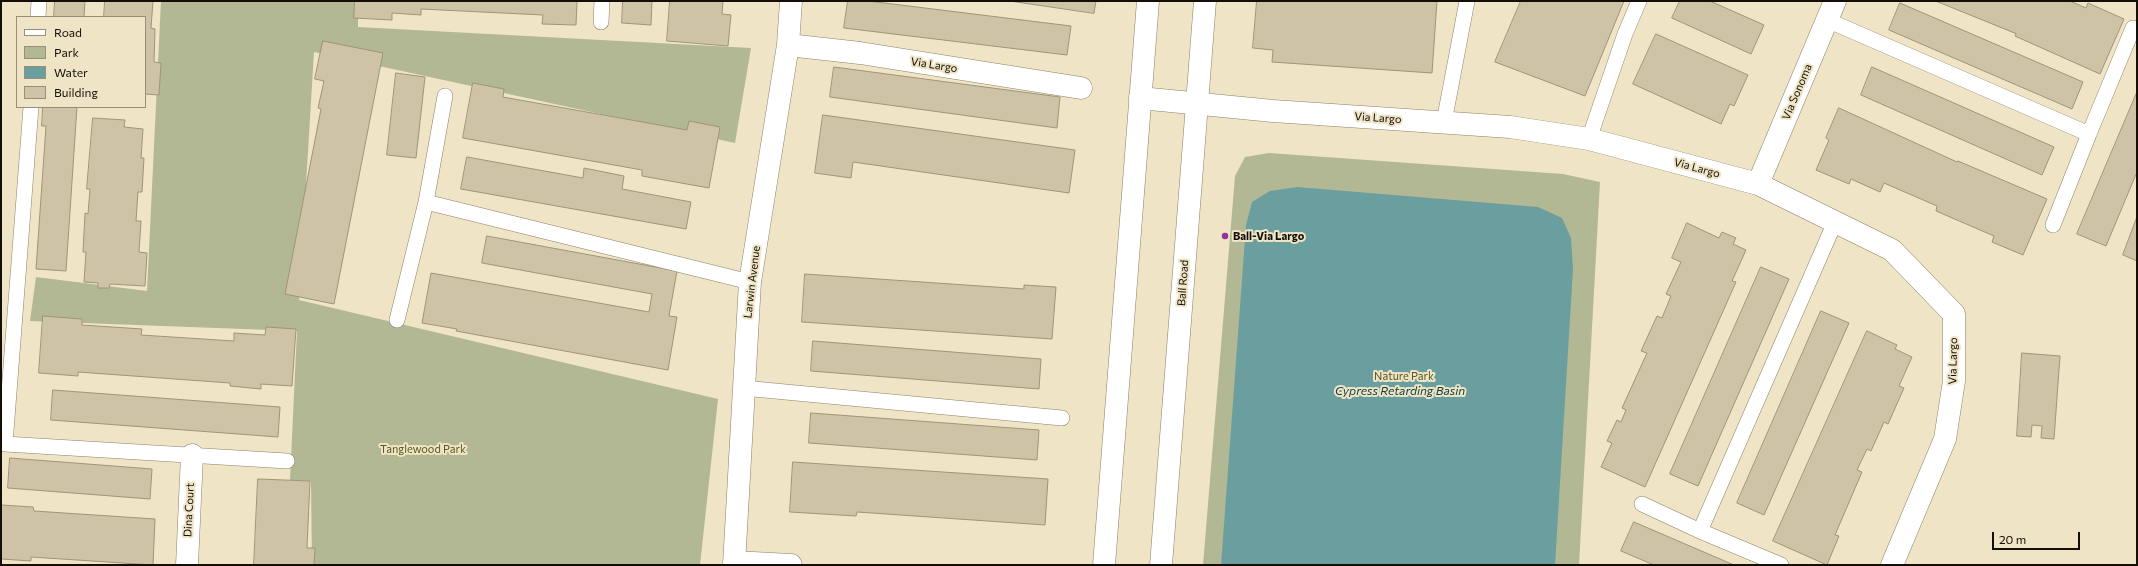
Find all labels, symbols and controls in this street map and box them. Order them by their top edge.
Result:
legend [16,16,146,108]
text: Road [54,25,82,39]
text: Park [54,45,79,59]
street label: Via Largo [910,55,958,75]
street label: Via Sonoma [1779,62,1815,122]
text: Water [54,65,88,79]
text: Building [54,85,98,99]
street label: Via Largo [1354,110,1402,126]
street label: Via Largo [1673,156,1721,180]
place label: Ball-Via Largo [1233,229,1304,243]
marker: Ball-Via Largo [1220,231,1230,241]
street label: Larwin Avenue [741,245,763,319]
street label: Ball Road [1175,259,1191,307]
street label: Via Largo [1946,337,1960,385]
park label: Nature Park [1374,369,1434,383]
water label: Cypress Retarding Basin [1335,384,1465,398]
park label: Tanglewood Park [380,442,466,456]
street label: Dina Court [181,483,197,537]
scale bar [1994,524,2082,550]
text: 20 m [1999,532,2026,546]

